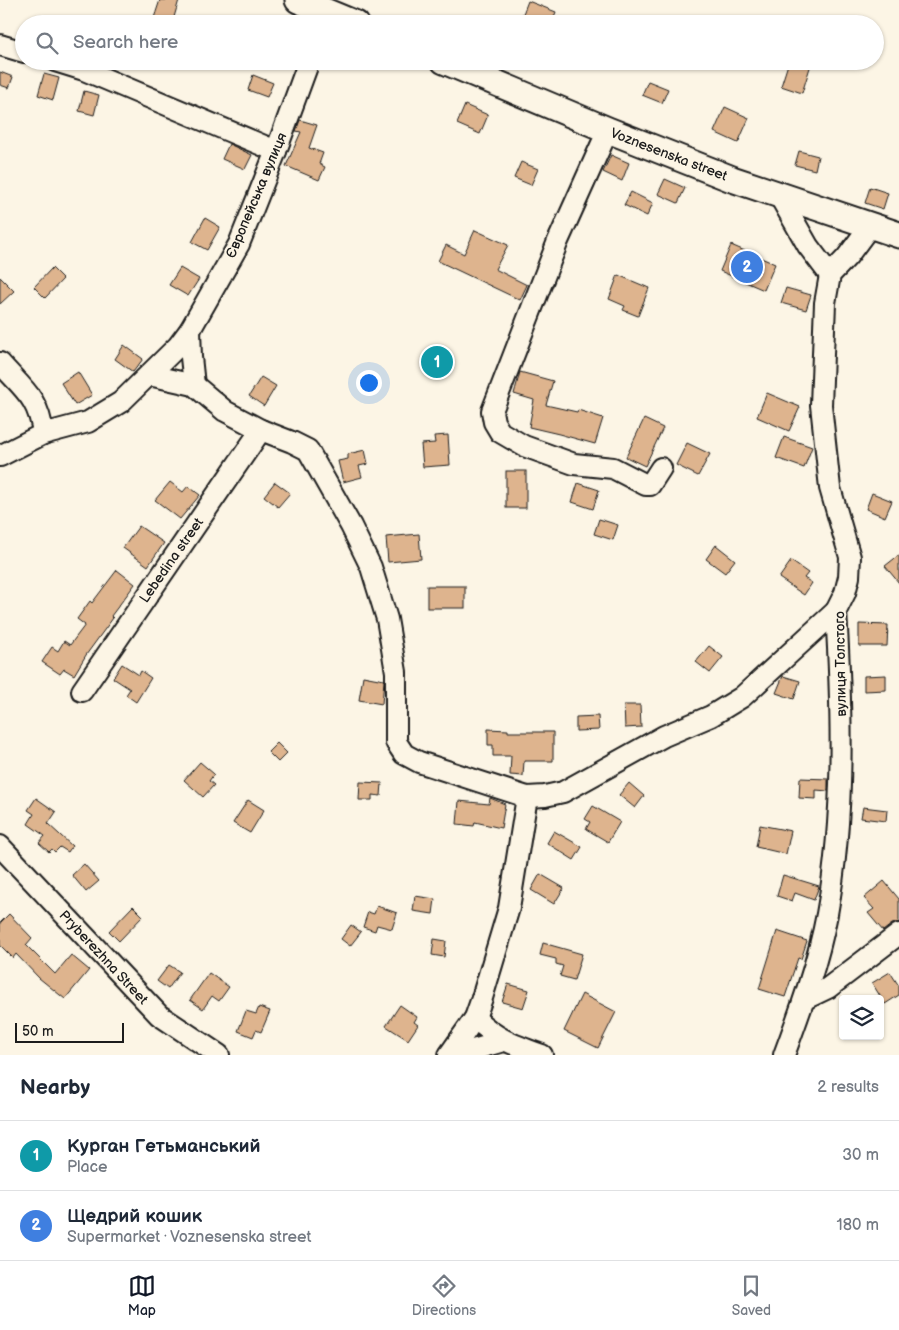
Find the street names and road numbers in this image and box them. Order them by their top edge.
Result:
street label: Voznesenska street [608,124,730,185]
street label: Європейська вулиця [222,130,291,260]
street label: Lebedina street [136,514,207,606]
street label: вулиця Толстого [831,611,850,717]
street label: Pryberezhna Street [56,907,152,1008]

